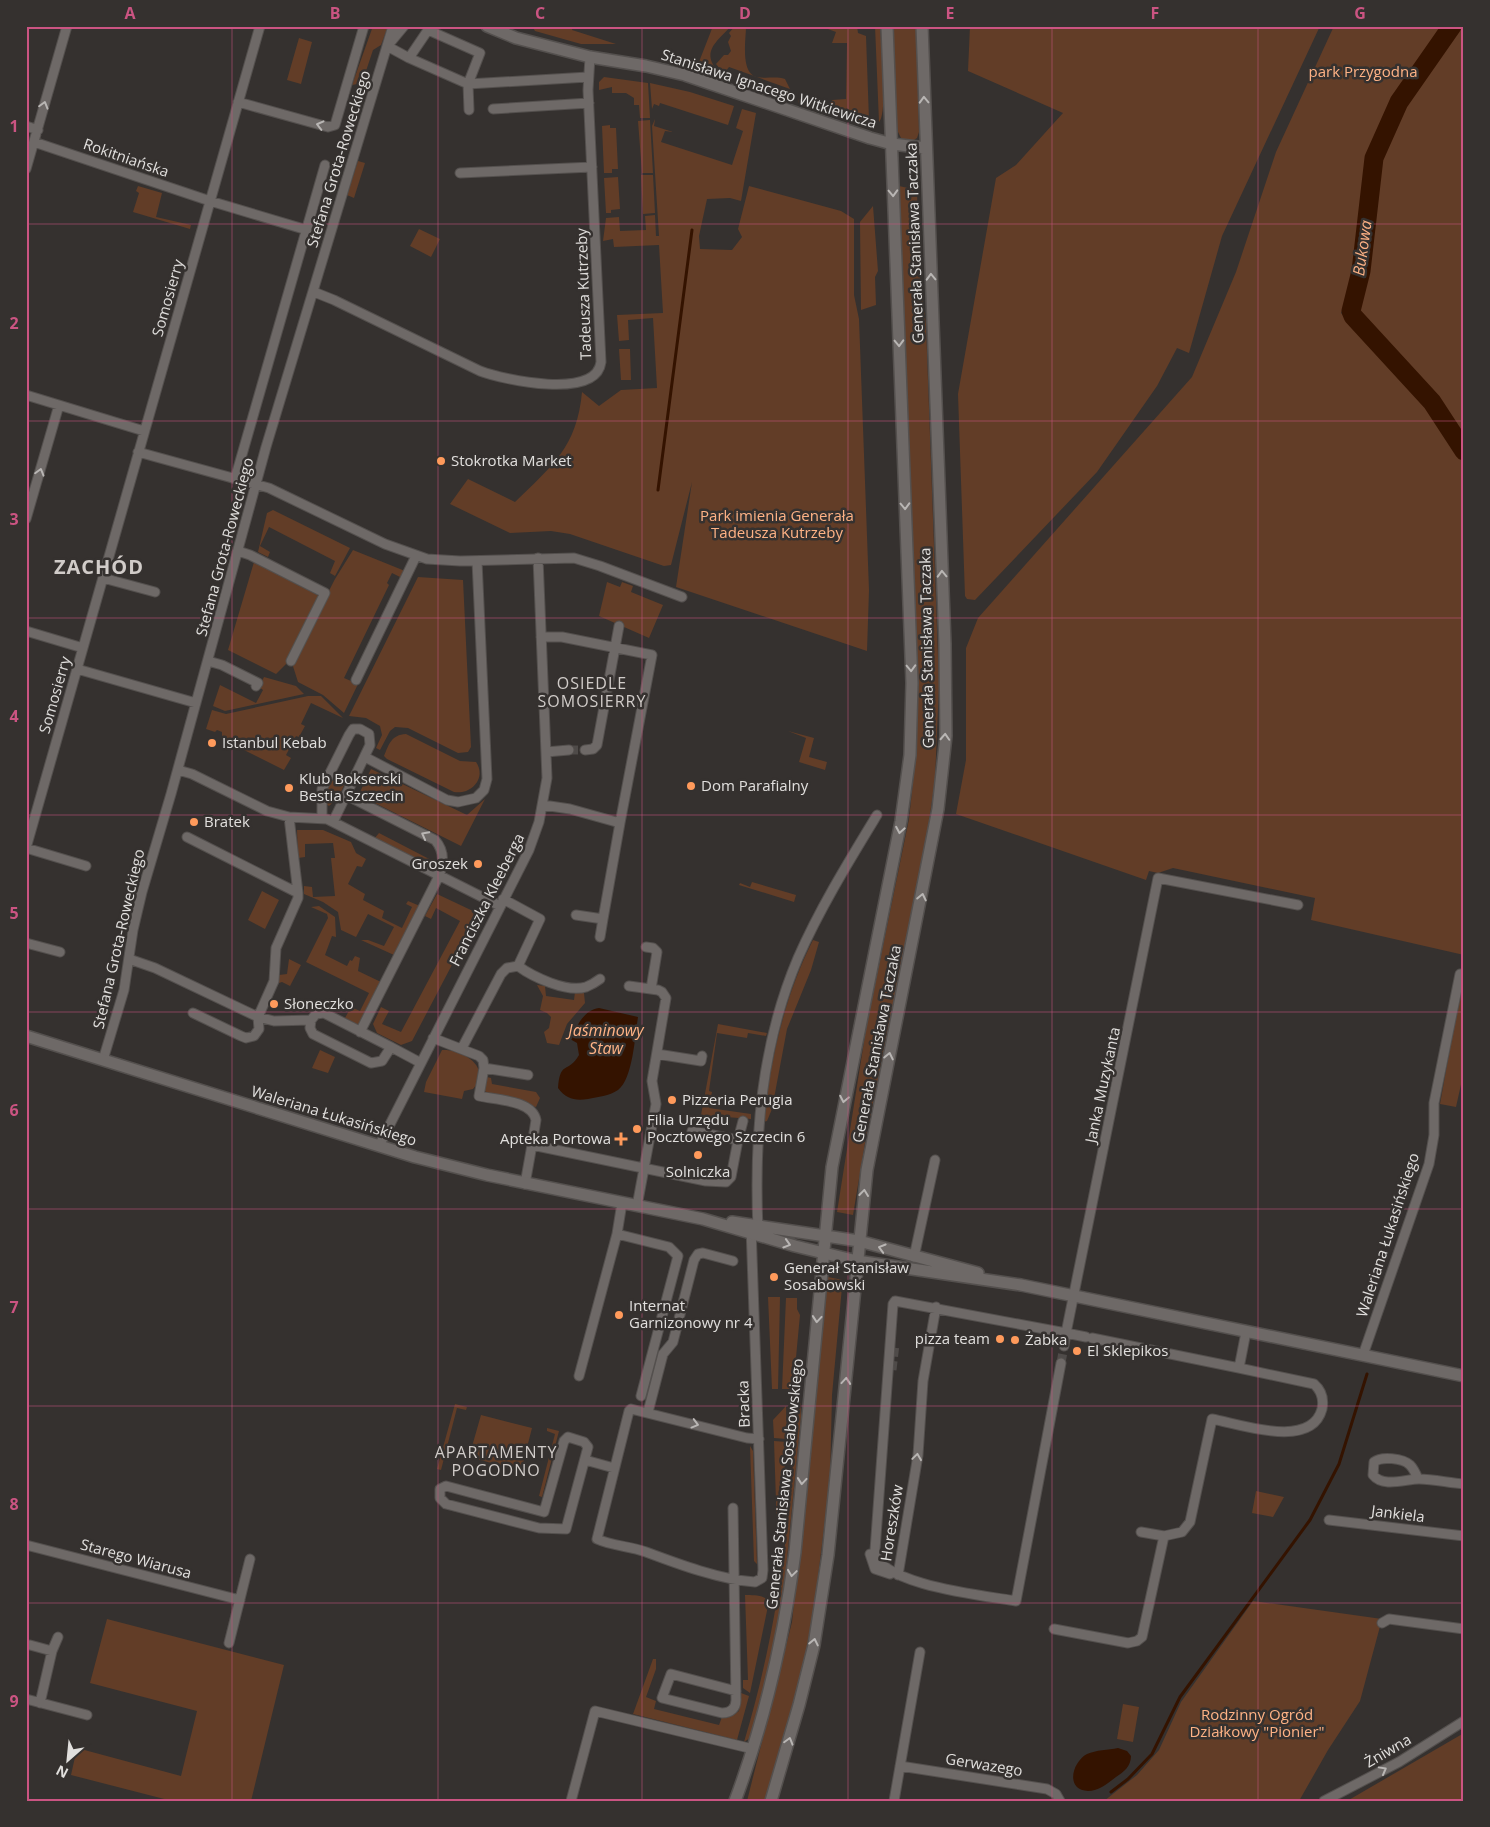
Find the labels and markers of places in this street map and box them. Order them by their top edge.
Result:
place label: Stokrotka Market [451,450,572,470]
marker: Stokrotka Market [435,455,447,467]
place label: Istanbul Kebab [222,732,327,752]
marker: Istanbul Kebab [206,737,218,749]
place label: Klub Bokserski Bestia Szczecin [299,768,404,805]
place label: Dom Parafialny [701,775,809,795]
marker: Dom Parafialny [685,780,697,792]
marker: Klub Bokserski Bestia Szczecin [283,782,295,794]
place label: Bratek [204,811,250,831]
marker: Bratek [188,816,200,828]
place label: Groszek [411,853,468,873]
marker: Groszek [472,858,484,870]
place label: Słoneczko [284,993,354,1013]
marker: Słoneczko [268,998,280,1010]
place label: Pizzeria Perugia [682,1089,793,1109]
marker: Pizzeria Perugia [666,1094,678,1106]
place label: Filia Urzędu Pocztowego Szczecin 6 [647,1109,805,1146]
marker: Filia Urzędu Pocztowego Szczecin 6 [631,1123,643,1135]
place label: Apteka Portowa [500,1128,611,1148]
marker: Apteka Portowa [615,1133,627,1145]
marker: Solniczka [692,1149,704,1161]
place label: Solniczka [666,1161,730,1181]
place label: Generał Stanisław Sosabowski [784,1257,909,1294]
marker: Generał Stanisław Sosabowski [768,1271,780,1283]
place label: Internat Garnizonowy nr 4 [629,1295,753,1332]
marker: Internat Garnizonowy nr 4 [613,1309,625,1321]
place label: pizza team [915,1328,990,1348]
place label: Żabka [1025,1329,1067,1349]
marker: pizza team [994,1333,1006,1345]
marker: Żabka [1009,1334,1021,1346]
place label: El Sklepikos [1087,1340,1168,1360]
marker: El Sklepikos [1071,1345,1083,1357]

